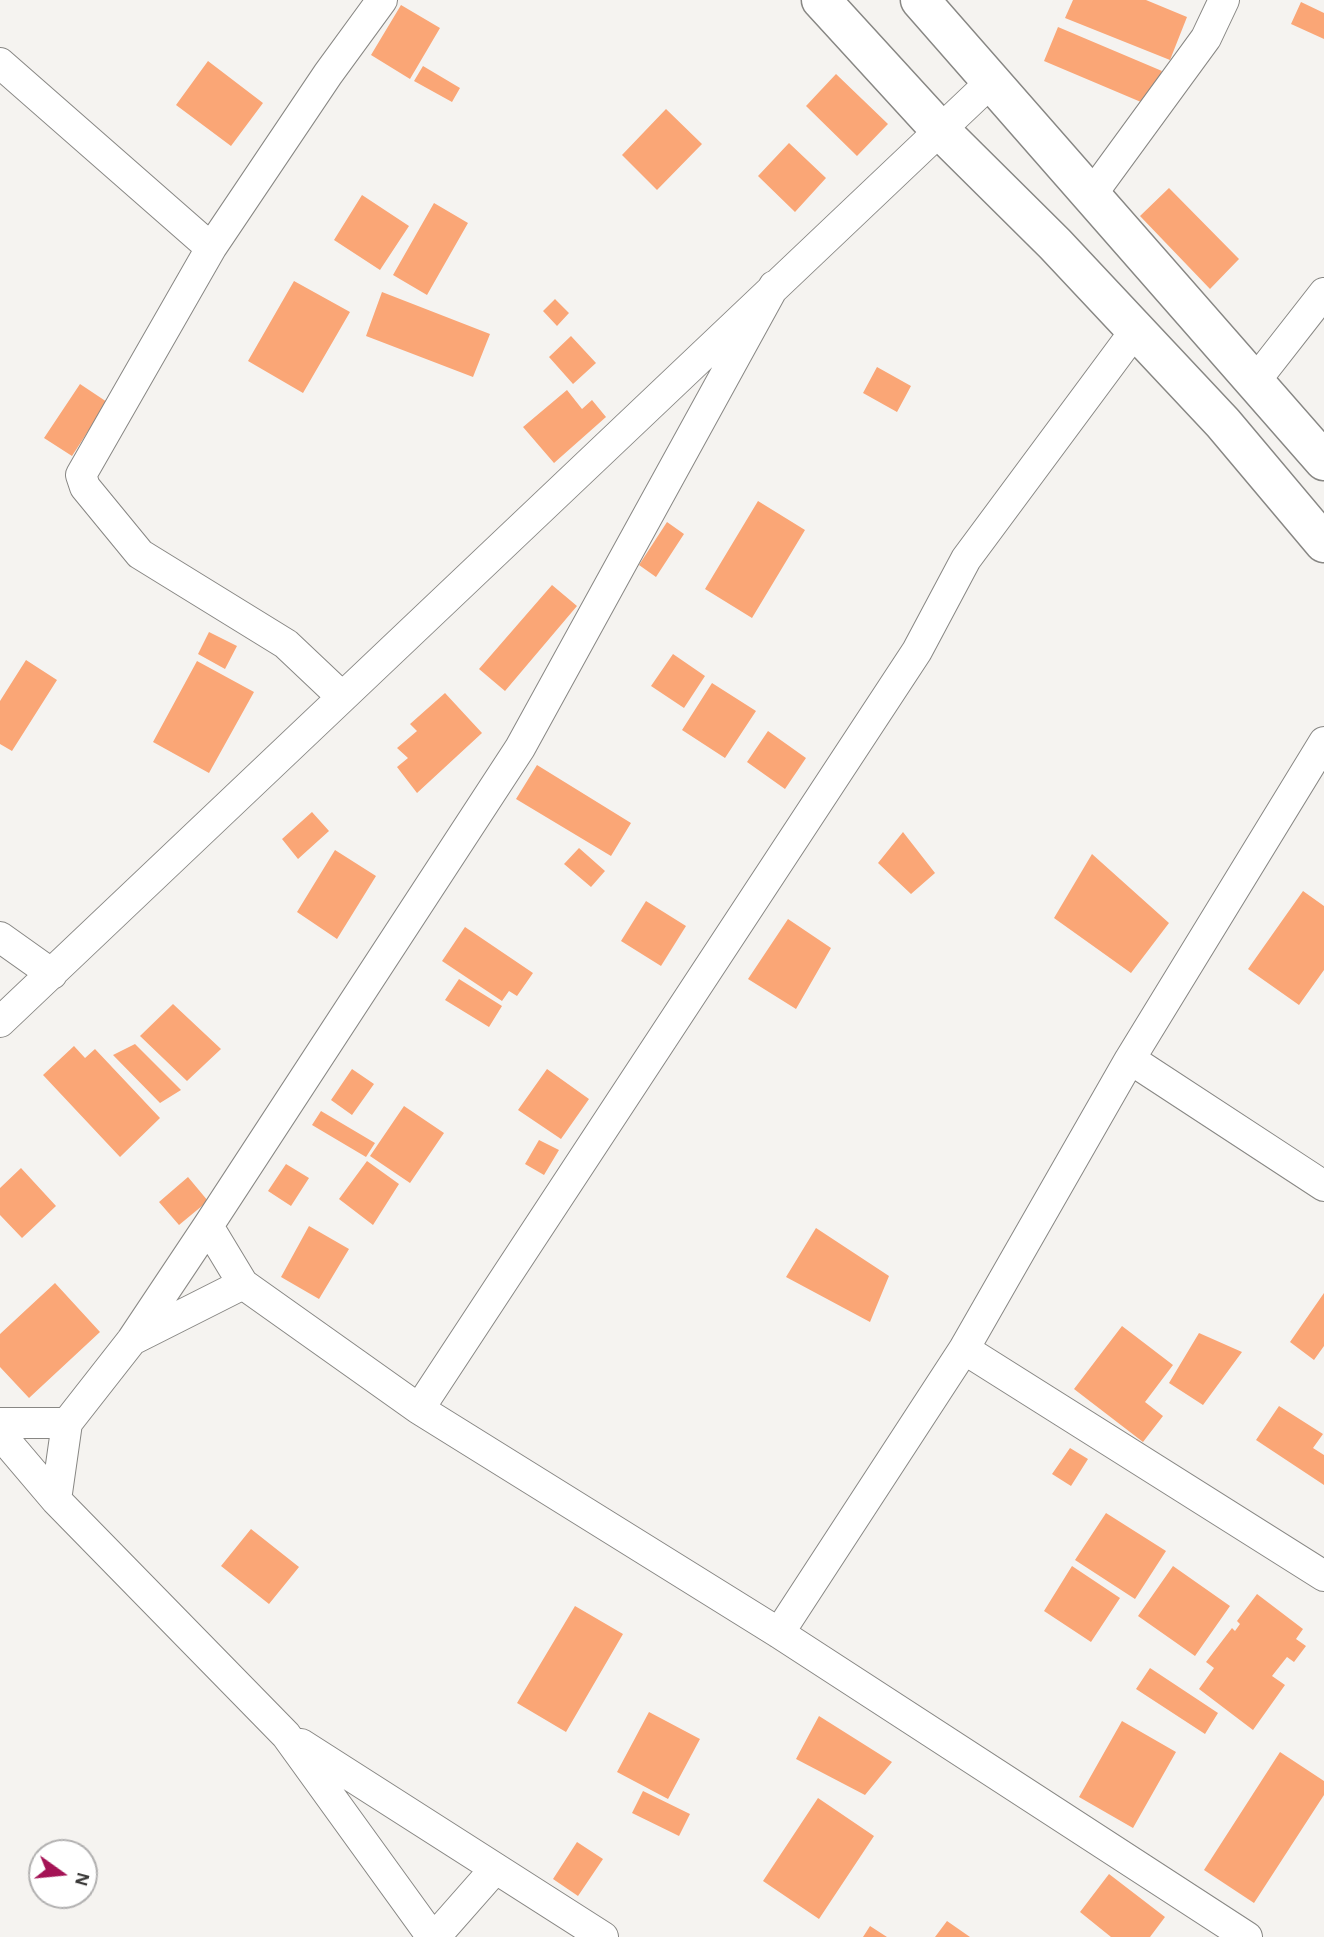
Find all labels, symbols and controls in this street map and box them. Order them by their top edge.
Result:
north arrow [28,1839,98,1909]
text: N [71,1870,93,1888]

